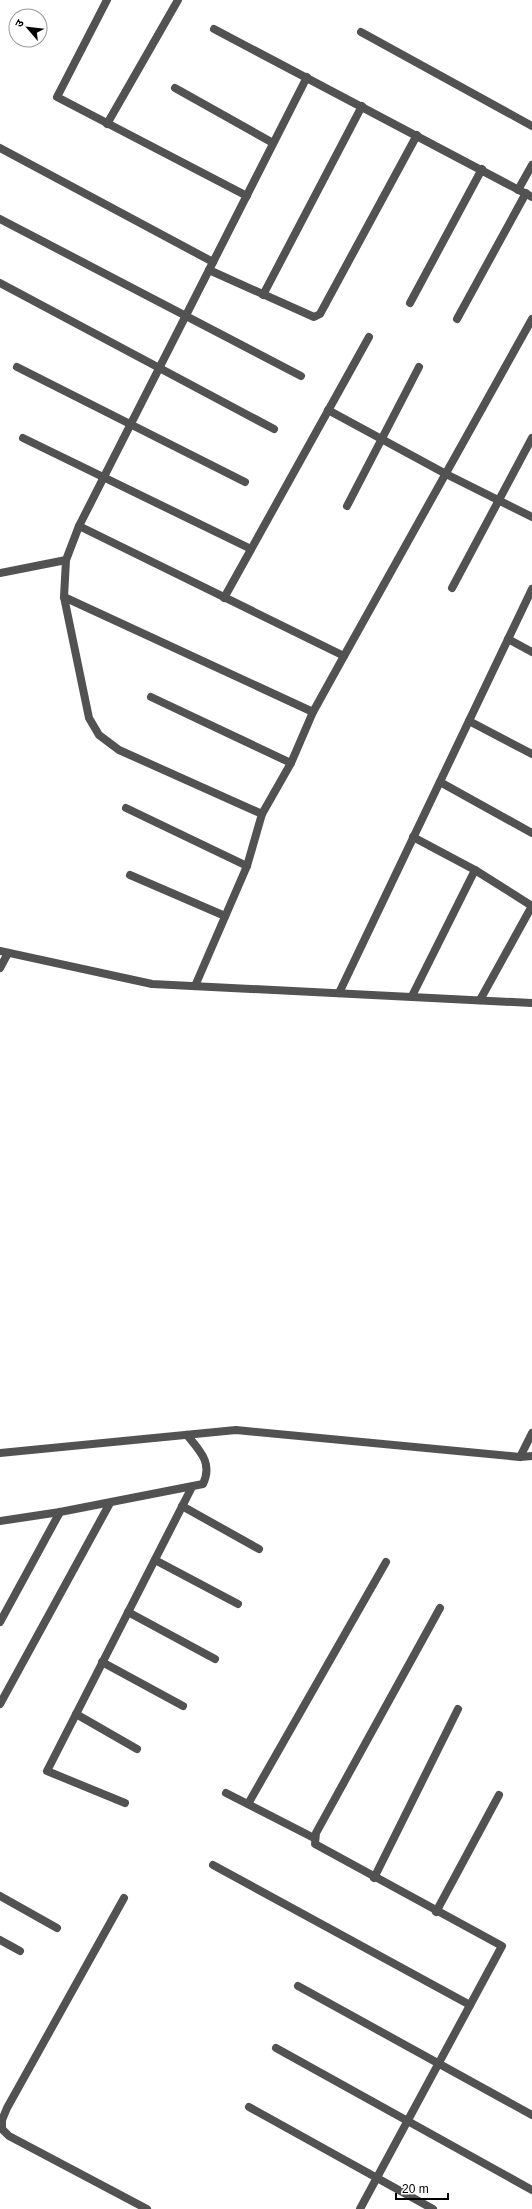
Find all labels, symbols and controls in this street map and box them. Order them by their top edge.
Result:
north arrow [8,8,48,48]
text: उ [12,17,26,29]
scale bar [396,2175,448,2201]
text: 20 m [402,2182,429,2196]

